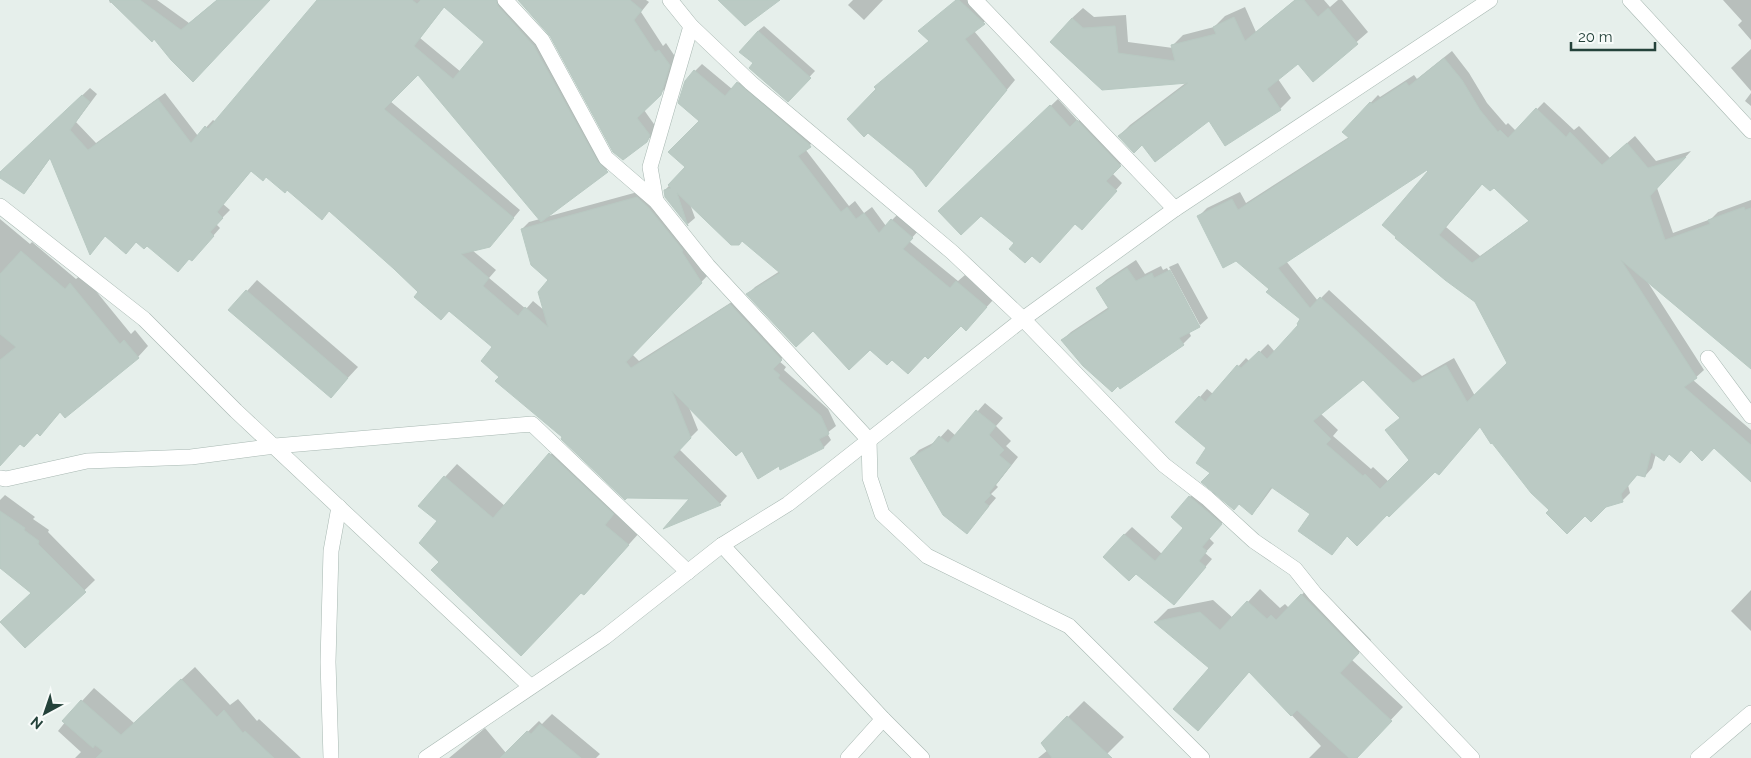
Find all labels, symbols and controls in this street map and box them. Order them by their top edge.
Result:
scale bar [1571,20,1655,52]
text: 20 m [1578,28,1613,46]
north arrow [20,688,70,738]
text: N [27,713,46,733]

